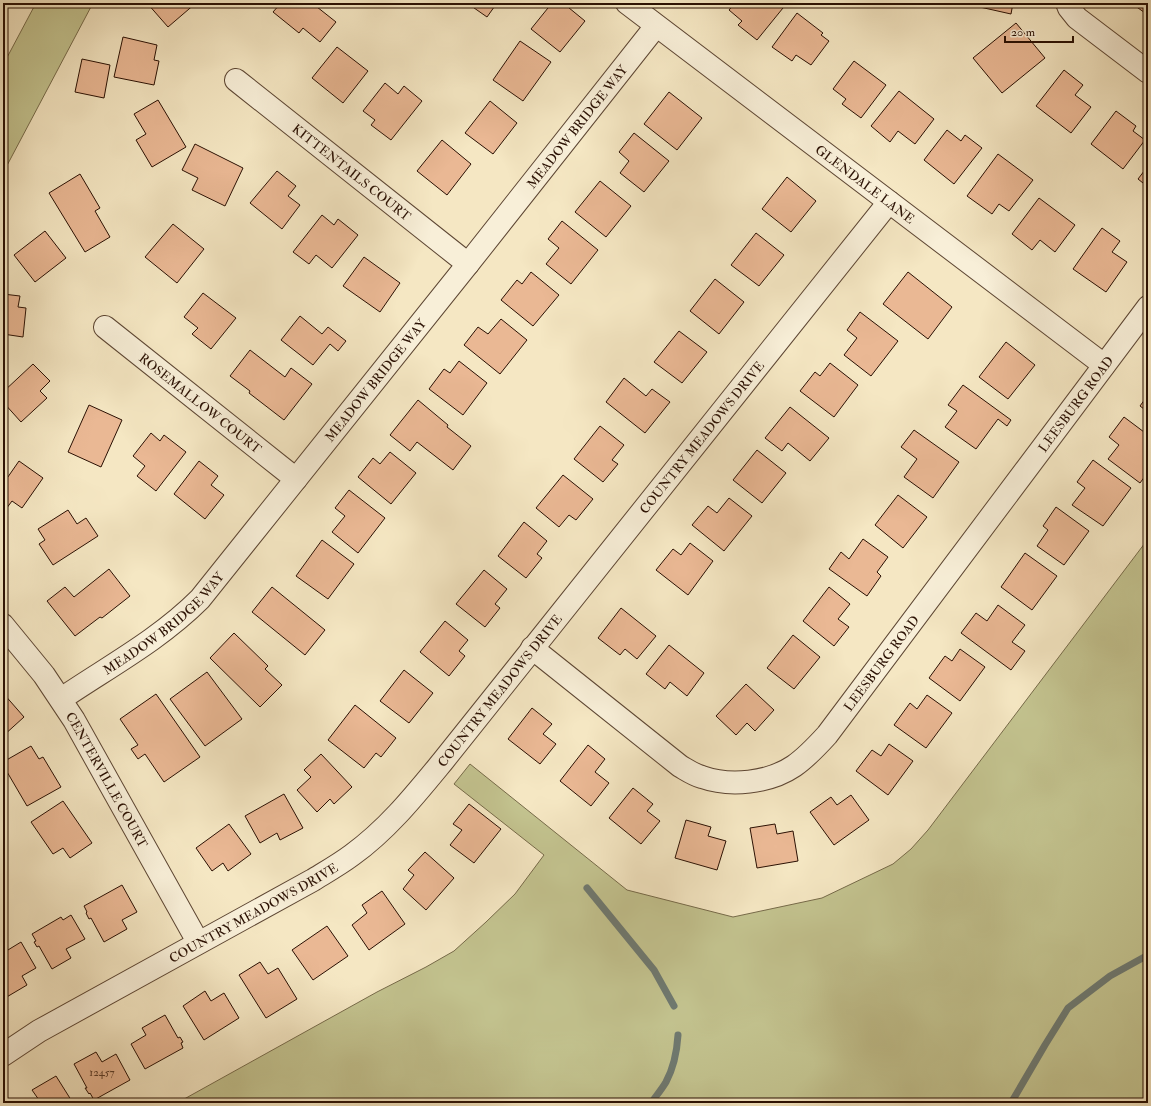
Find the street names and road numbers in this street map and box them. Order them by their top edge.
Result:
street label: MEADOW BRIDGE WAY [524,61,632,192]
street label: KITTENTAILS COURT [289,121,414,225]
street label: GLENDALE LANE [812,142,917,227]
street label: MEADOW BRIDGE WAY [322,315,431,445]
street label: ROSEMALLOW COURT [135,350,264,457]
street label: LEESBURG ROAD [1035,353,1117,456]
street label: COUNTRY MEADOWS DRIVE [636,358,768,517]
street label: MEADOW BRIDGE WAY [100,568,228,679]
street label: COUNTRY MEADOWS DRIVE [434,611,566,771]
street label: LEESBURG ROAD [841,612,923,715]
street label: CENTERVILLE COURT [62,709,151,851]
street label: COUNTRY MEADOWS DRIVE [166,860,341,967]

